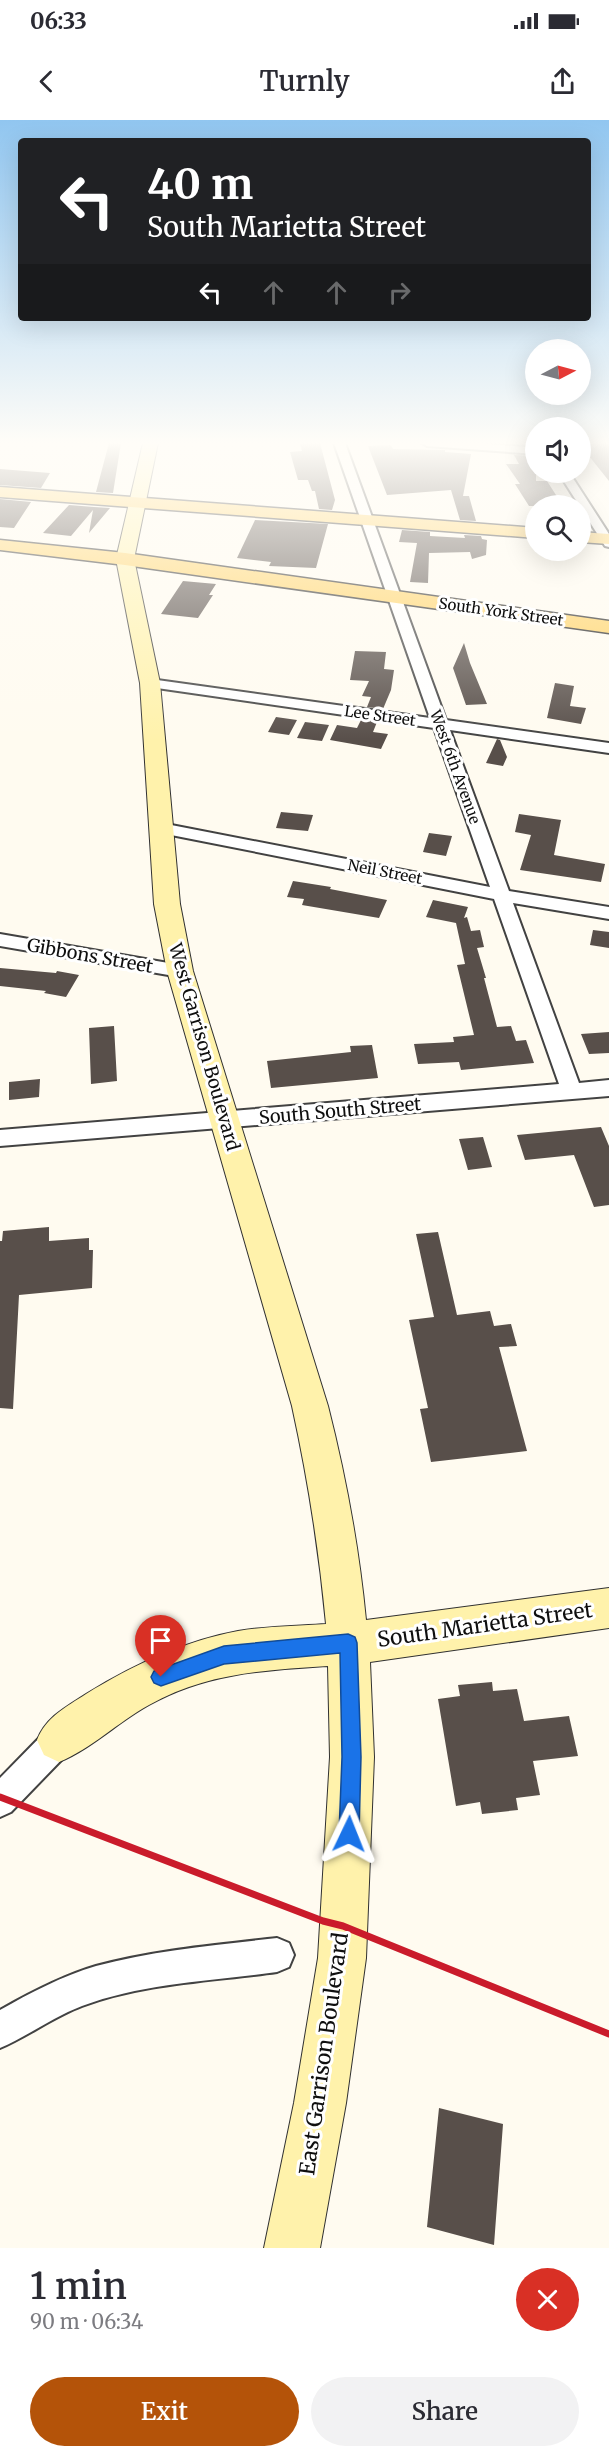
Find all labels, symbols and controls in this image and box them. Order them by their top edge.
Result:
text: 06:33 [30,7,87,35]
text: Turnly [259,64,350,98]
icon: back [30,65,63,98]
icon: share [546,65,579,98]
text: 40 m [147,158,253,210]
icon: left [48,162,126,240]
text: South Marietta Street [147,210,426,244]
icon: left [194,276,227,309]
icon: ahead [257,276,290,309]
icon: ahead [320,276,353,309]
icon: right [383,276,416,309]
north arrow [525,339,591,405]
map controls [525,339,591,561]
button: sound [525,417,591,483]
button: search [525,495,591,561]
street label: South York Street [437,593,565,630]
street label: Lee Street [343,701,417,730]
street label: West 6th Avenue [426,706,485,827]
street label: Neil Street [346,855,424,888]
street label: Gibbons Street [25,933,155,978]
street label: West Garrison Boulevard [164,940,245,1153]
street label: South South Street [258,1092,422,1129]
street label: South Marietta Street [376,1596,594,1653]
pin [135,1615,186,1677]
icon: arrive [144,1624,177,1657]
position arrow [317,1802,381,1866]
street label: East Garrison Boulevard [293,1931,354,2177]
text: 1 min [30,2264,127,2309]
button: close [516,2268,579,2331]
text: 90 m · 06:34 [30,2309,143,2334]
button: Exit [30,2377,299,2446]
button: Share [311,2377,579,2446]

